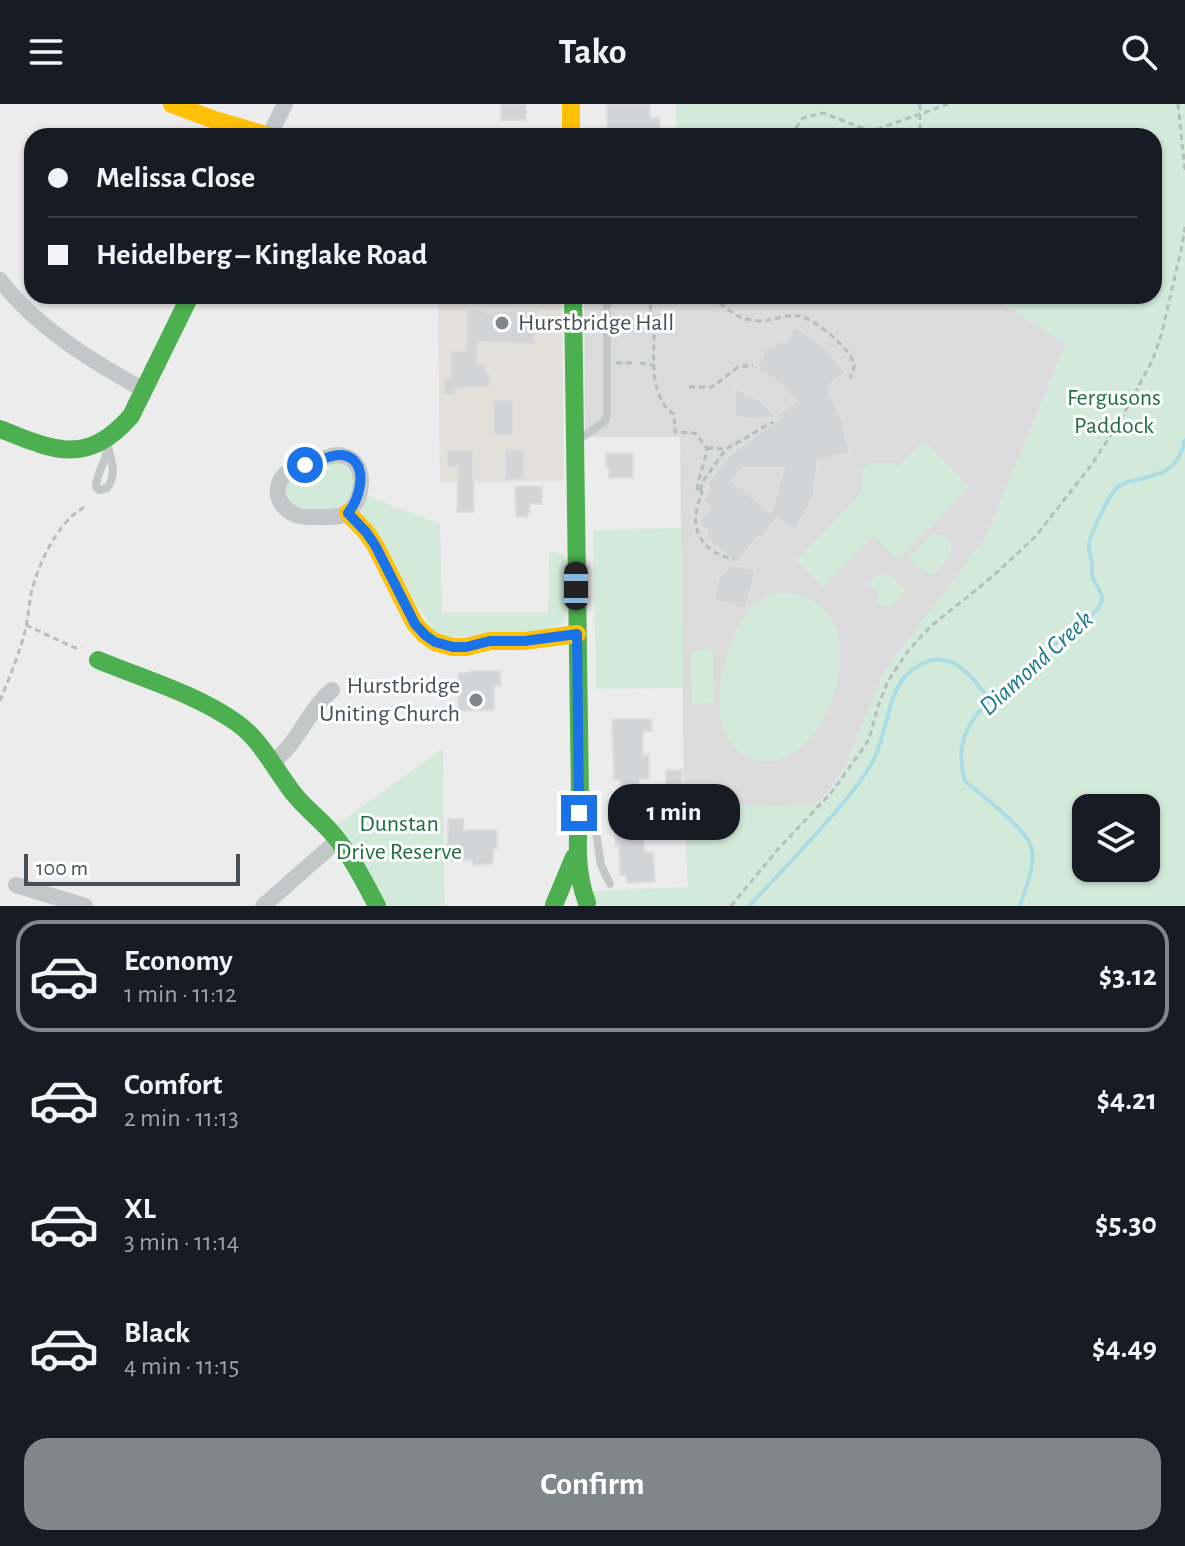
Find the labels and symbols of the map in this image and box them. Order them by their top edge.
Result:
place label: Hurstbridge Hall [518,311,674,335]
marker: Hurstbridge Hall [493,314,511,332]
park label: Fergusons Paddock [1067,386,1161,438]
route start [287,447,323,483]
car [564,562,588,610]
water label: Diamond Creek [974,606,1098,720]
place label: Hurstbridge Uniting Church [319,674,460,726]
marker: Hurstbridge Uniting Church [467,691,485,709]
callout: 1 min [607,785,739,841]
route end [561,795,597,831]
park label: Dunstan Drive Reserve [336,812,462,864]
scale bar [24,850,240,886]

